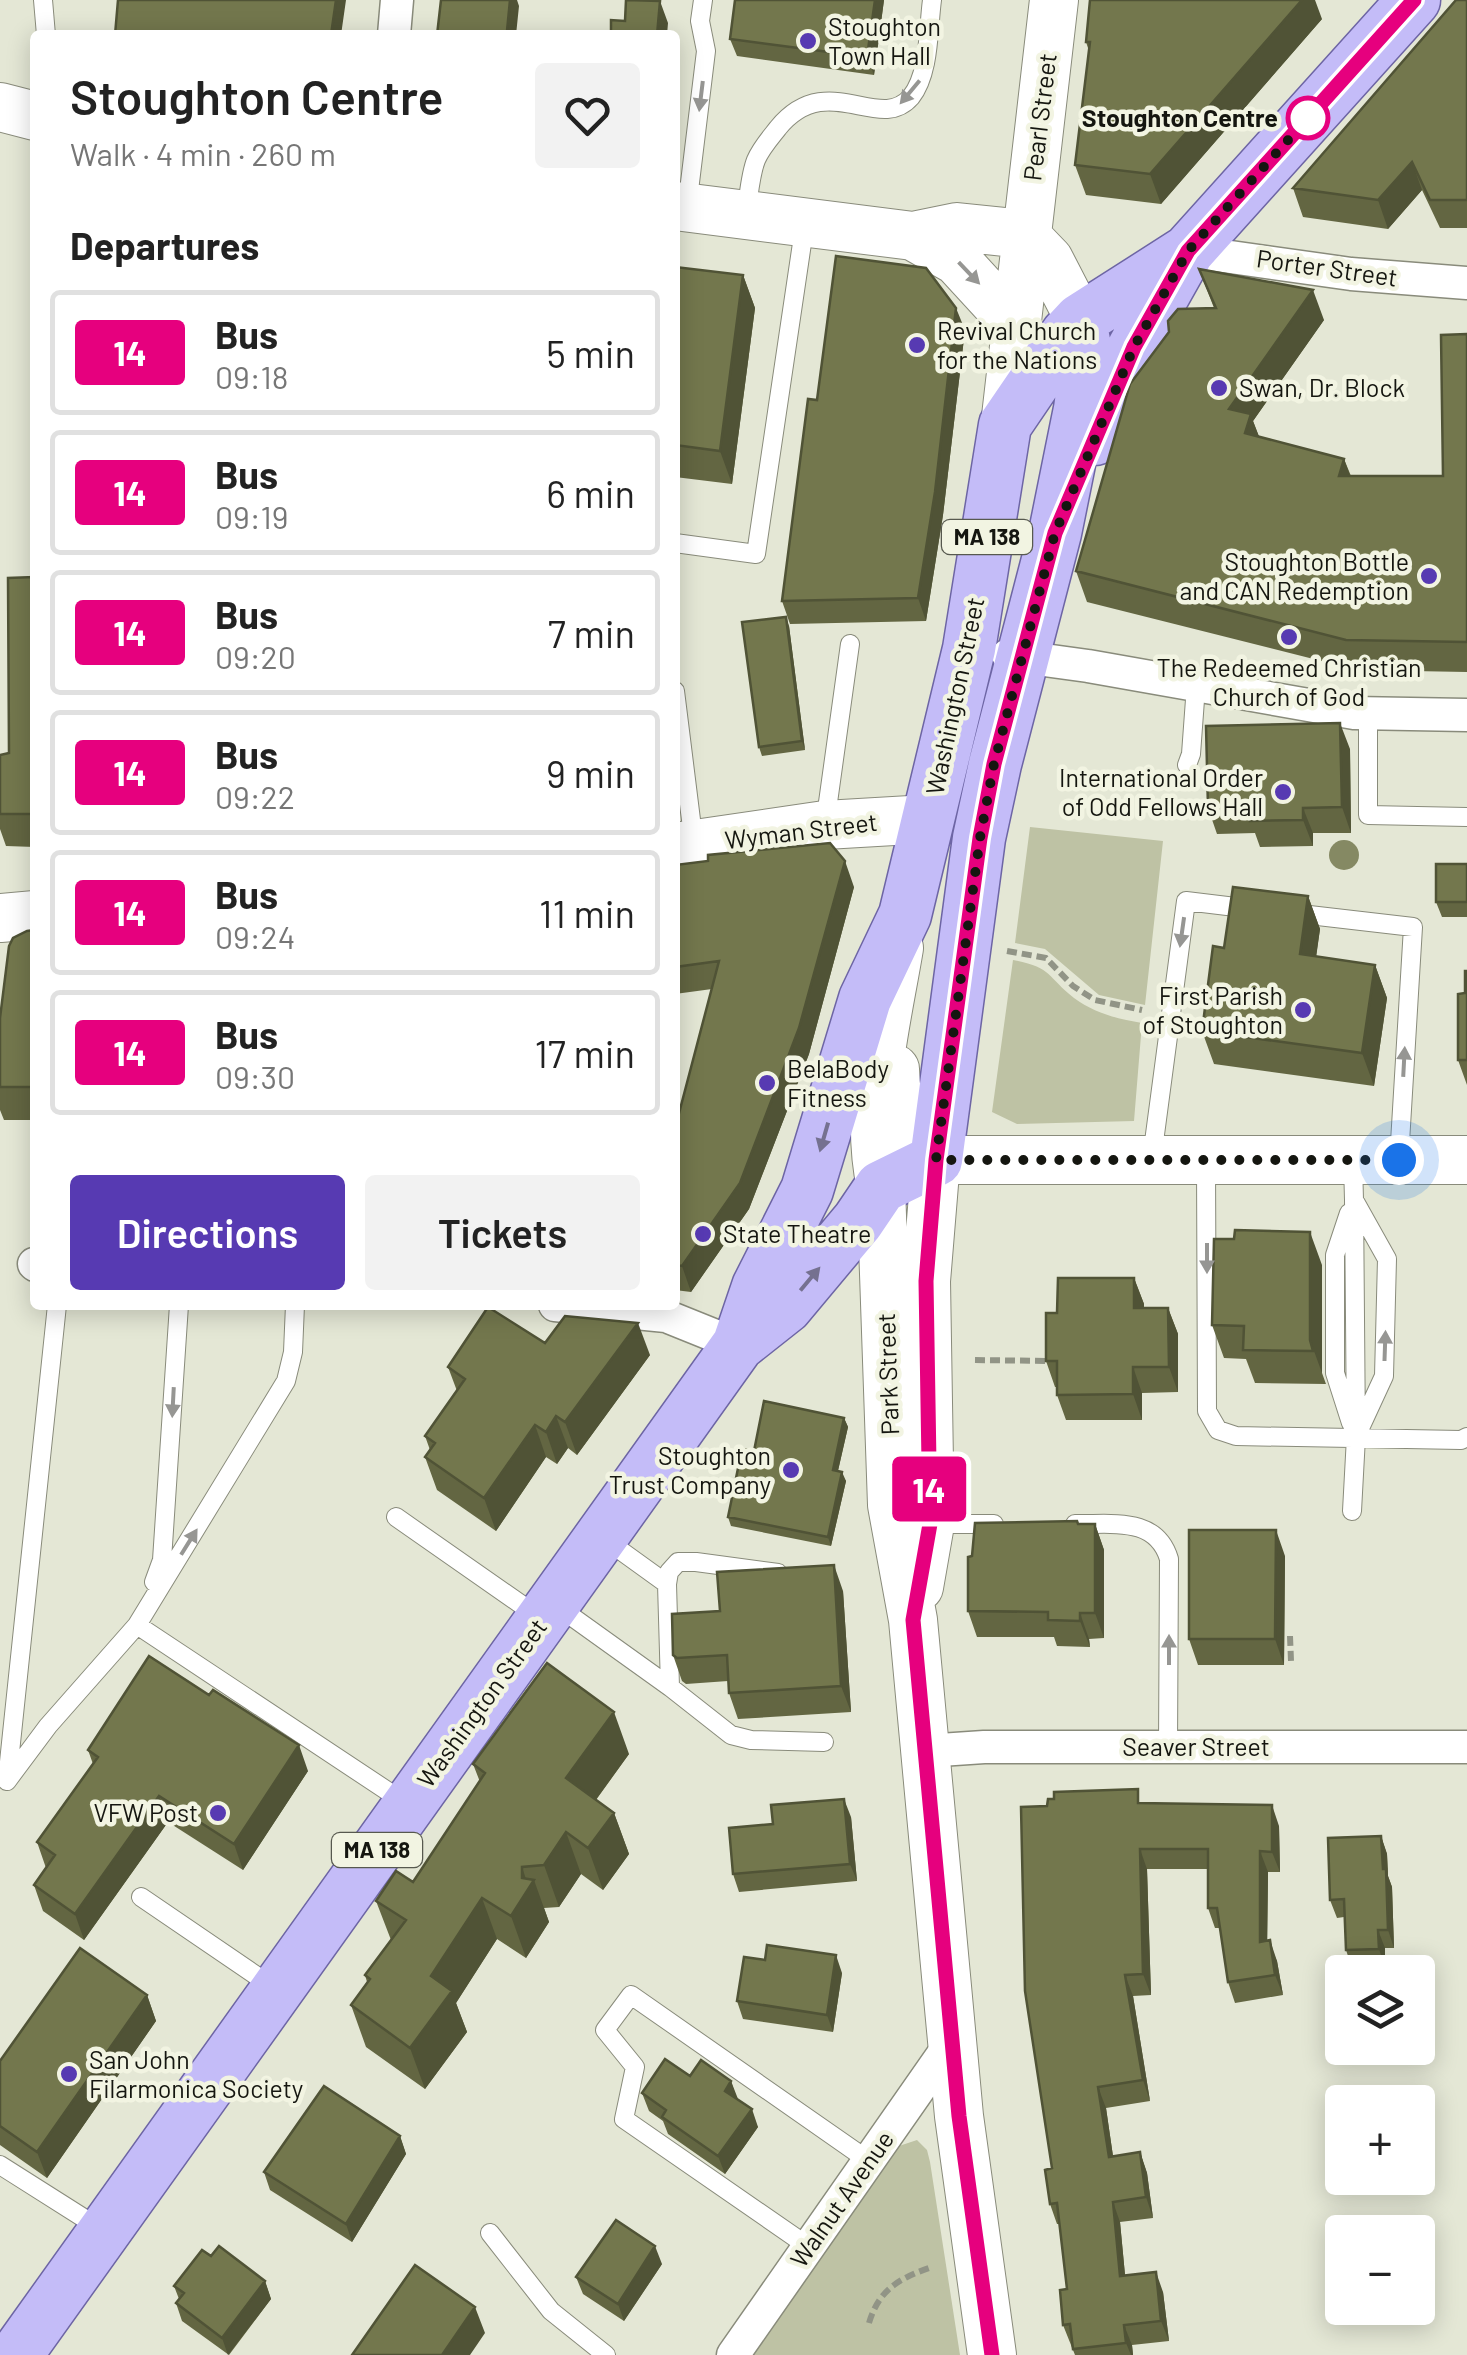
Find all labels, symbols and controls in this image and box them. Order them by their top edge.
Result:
place label: Stoughton Town Hall [828,11,941,70]
marker: Stoughton Town Hall [797,30,819,52]
street label: Pearl Street [1016,51,1062,182]
button: heart [535,63,640,168]
text: Stoughton Centre [70,67,444,125]
one-way arrow [899,79,921,105]
one-way arrow [693,81,709,113]
marker: Stoughton Centre [1287,97,1329,139]
place label: Stoughton Centre [1082,102,1278,132]
text: Walk · 4 min · 260 m [70,134,336,172]
text: Departures [70,222,259,268]
street label: Porter Street [1255,242,1399,292]
one-way arrow [956,261,980,285]
text: Bus [215,311,278,357]
place label: Revival Church for the Nations [937,315,1097,374]
text: 5 min [546,330,635,376]
text: 14 [113,331,147,373]
marker: Revival Church for the Nations [906,334,928,356]
text: 09:18 [215,357,288,395]
place label: Swan, Dr. Block [1239,372,1405,402]
marker: Swan, Dr. Block [1208,377,1230,399]
text: Bus [215,451,278,497]
text: 6 min [546,470,635,516]
text: 14 [113,471,147,513]
text: 09:19 [215,497,288,535]
road number: MA 138 [942,520,1032,554]
place label: Stoughton Bottle and CAN Redemption [1179,546,1409,605]
marker: Stoughton Bottle and CAN Redemption [1418,565,1440,587]
text: Bus [215,591,278,637]
street label: Washington Street [918,594,990,797]
text: 7 min [548,610,635,656]
text: 14 [113,611,147,653]
marker: The Redeemed Christian Church of God [1278,626,1300,648]
text: 09:20 [215,637,296,675]
place label: The Redeemed Christian Church of God [1156,652,1422,711]
text: Bus [215,731,278,777]
text: 9 min [546,750,635,796]
text: 14 [113,751,147,793]
place label: International Order of Odd Fellows Hall [1059,762,1263,821]
text: 09:22 [215,777,295,815]
marker: International Order of Odd Fellows Hall [1272,781,1294,803]
street label: Wyman Street [723,806,879,854]
text: Bus [215,871,278,917]
text: 11 min [539,890,635,936]
text: 14 [113,891,147,933]
text: 09:24 [215,917,295,955]
one-way arrow [1173,917,1189,949]
place label: First Parish of Stoughton [1143,980,1283,1039]
marker: First Parish of Stoughton [1292,999,1314,1021]
text: Bus [215,1011,278,1057]
text: 17 min [535,1030,635,1076]
text: 14 [113,1031,147,1073]
one-way arrow [1396,1046,1412,1078]
place label: BelaBody Fitness [787,1053,889,1112]
text: 09:30 [215,1057,295,1095]
marker: BelaBody Fitness [756,1072,778,1094]
one-way arrow [816,1122,831,1153]
your location [1374,1135,1424,1185]
button: Directions [70,1175,345,1290]
button: Tickets [365,1175,640,1290]
place label: State Theatre [723,1218,871,1248]
marker: State Theatre [692,1223,714,1245]
one-way arrow [1199,1243,1215,1275]
one-way arrow [798,1267,820,1292]
street label: Park Street [870,1312,904,1436]
one-way arrow [1377,1329,1393,1361]
one-way arrow [165,1387,181,1419]
place label: Stoughton Trust Company [609,1440,771,1499]
line badge: 14 [884,1456,974,1522]
marker: Stoughton Trust Company [780,1459,802,1481]
text: 14 [912,1468,946,1510]
one-way arrow [179,1528,197,1556]
street label: Washington Street [410,1612,552,1793]
one-way arrow [1161,1633,1177,1665]
street label: Seaver Street [1122,1731,1270,1761]
place label: VFW Post [93,1797,198,1827]
marker: VFW Post [207,1802,229,1824]
road number: MA 138 [332,1833,422,1867]
map controls [1325,1955,1435,2325]
button: layers [1325,1955,1435,2065]
place label: San John Filarmonica Society [89,2044,303,2103]
marker: San John Filarmonica Society [58,2063,80,2085]
button: + [1325,2085,1435,2195]
street label: Walnut Avenue [783,2124,899,2272]
button: − [1325,2215,1435,2325]

